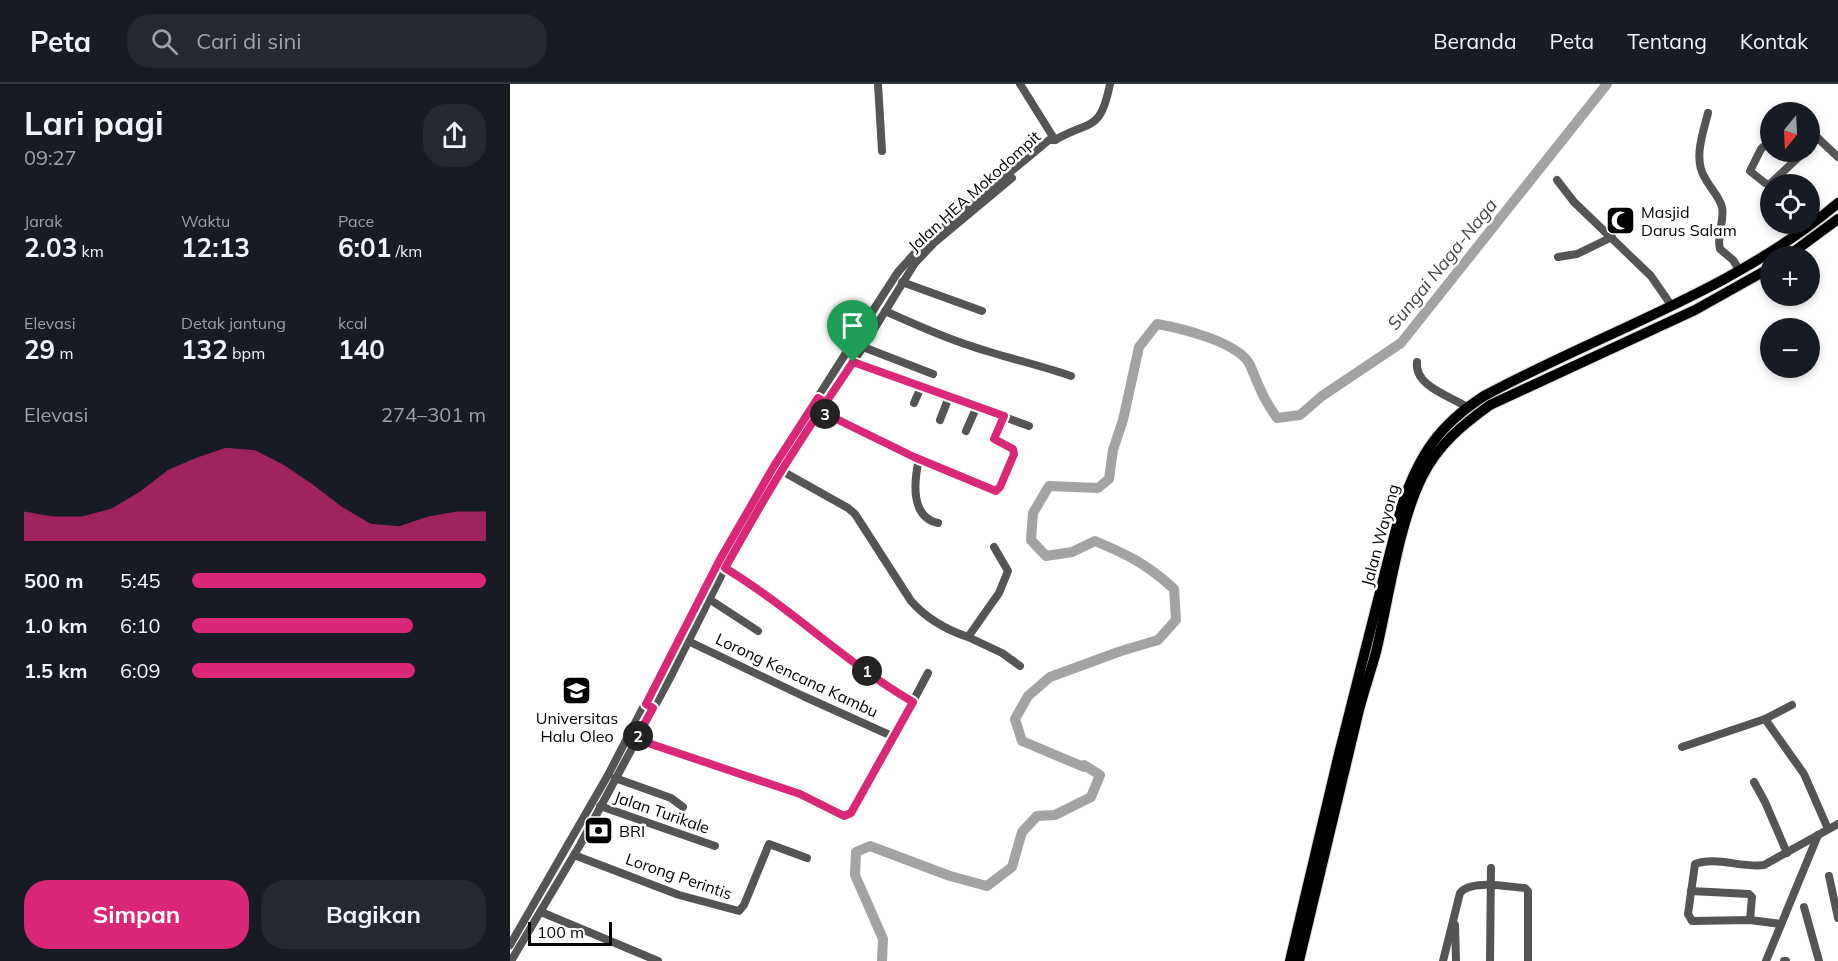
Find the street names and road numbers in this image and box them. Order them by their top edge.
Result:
street label: Jalan HEA Mokodompit [904,126,1045,256]
street label: Jalan Wayong [1357,482,1403,588]
street label: Lorong Kencana Kambu [713,629,881,721]
street label: Jalan Turikale [612,786,712,838]
street label: Lorong Perintis [623,848,735,904]

